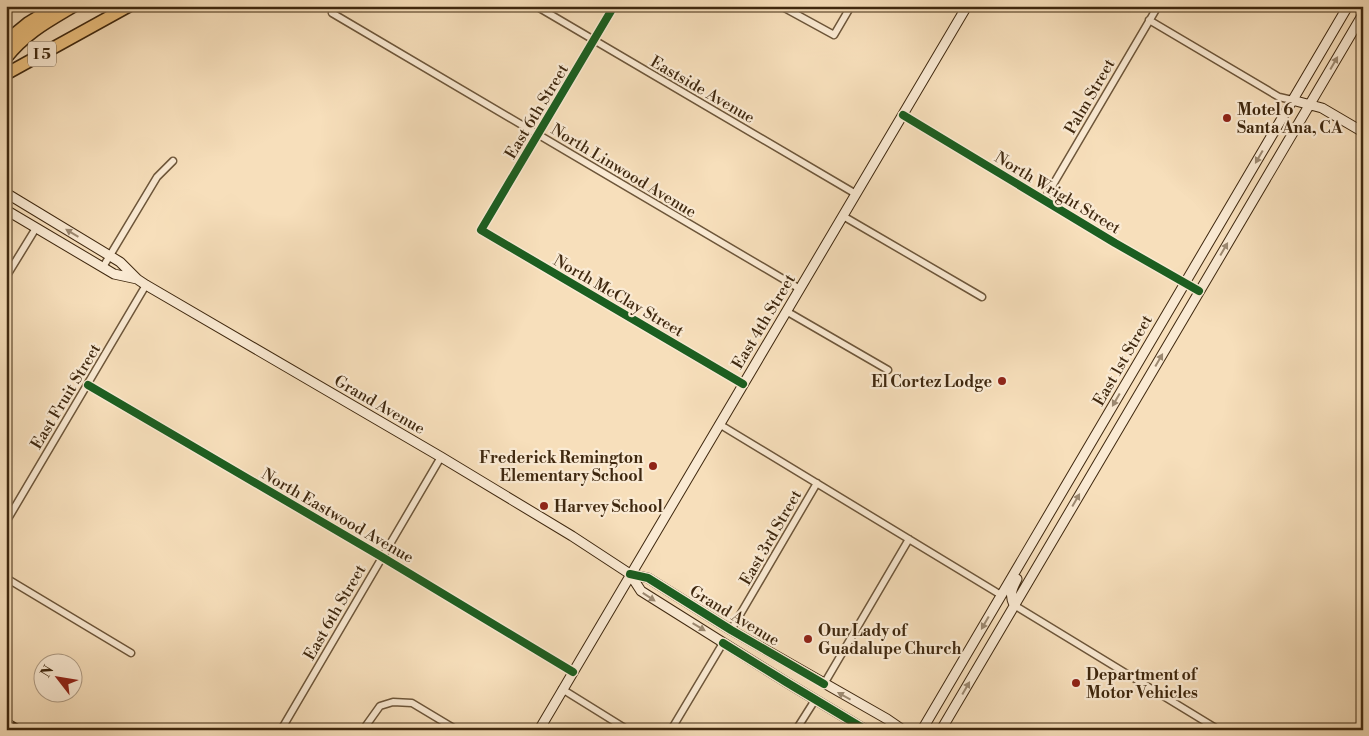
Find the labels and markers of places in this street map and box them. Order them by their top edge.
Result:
place label: Motel 6 Santa Ana, CA [1237,100,1343,138]
marker: Motel 6 Santa Ana, CA [1221,112,1233,124]
place label: El Cortez Lodge [871,372,992,392]
marker: El Cortez Lodge [996,375,1008,387]
place label: Frederick Remington Elementary School [479,448,644,486]
marker: Frederick Remington Elementary School [647,460,659,472]
place label: Harvey School [554,497,663,517]
marker: Harvey School [538,500,550,512]
place label: Our Lady of Guadalupe Church [818,621,961,659]
marker: Our Lady of Guadalupe Church [802,633,814,645]
place label: Department of Motor Vehicles [1086,665,1199,703]
marker: Department of Motor Vehicles [1070,677,1082,689]

